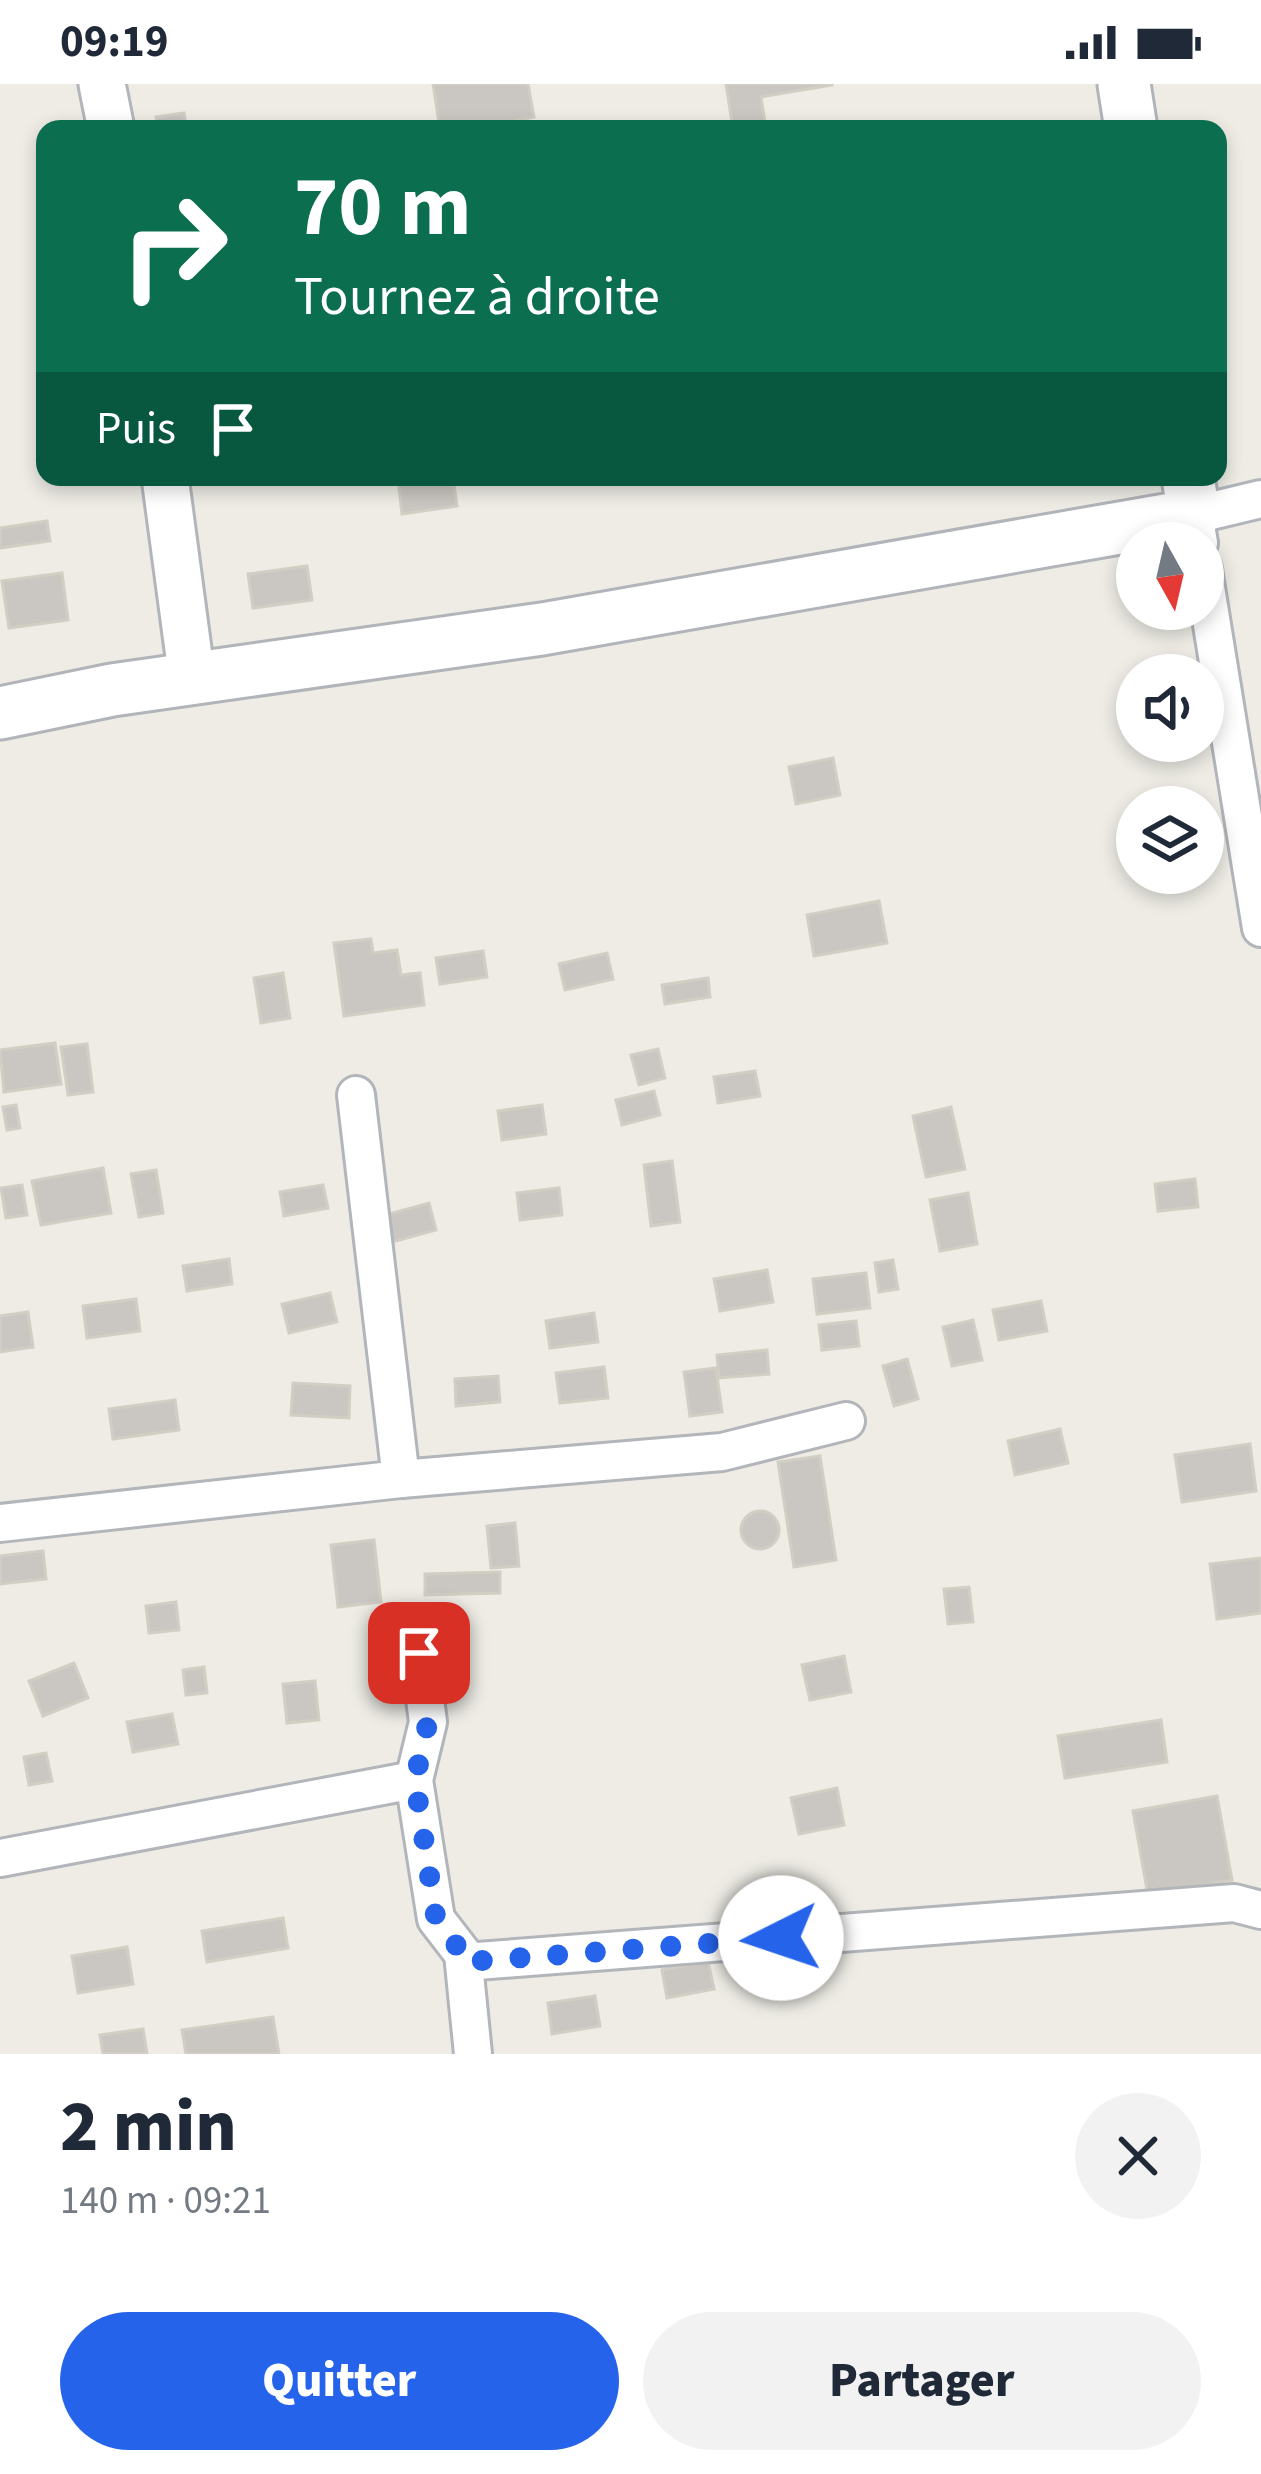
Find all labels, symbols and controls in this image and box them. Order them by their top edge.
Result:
text: 09:19 [60,10,169,74]
text: 70 m [294,148,472,268]
icon: right [96,168,252,324]
text: Tournez à droite [294,259,660,336]
icon: arrive [200,396,266,462]
text: Puis [96,397,176,461]
north arrow [1116,522,1224,630]
map controls [1116,522,1224,894]
button: sound [1116,654,1224,762]
button: layers [1116,786,1224,894]
pin [368,1602,470,1704]
icon: arrive [386,1620,452,1686]
position arrow [718,1875,844,2001]
text: 2 min [60,2076,237,2179]
button: close [1075,2093,1201,2219]
text: 140 m · 09:21 [60,2173,271,2229]
button: Quitter [60,2312,619,2450]
button: Partager [643,2312,1201,2450]

